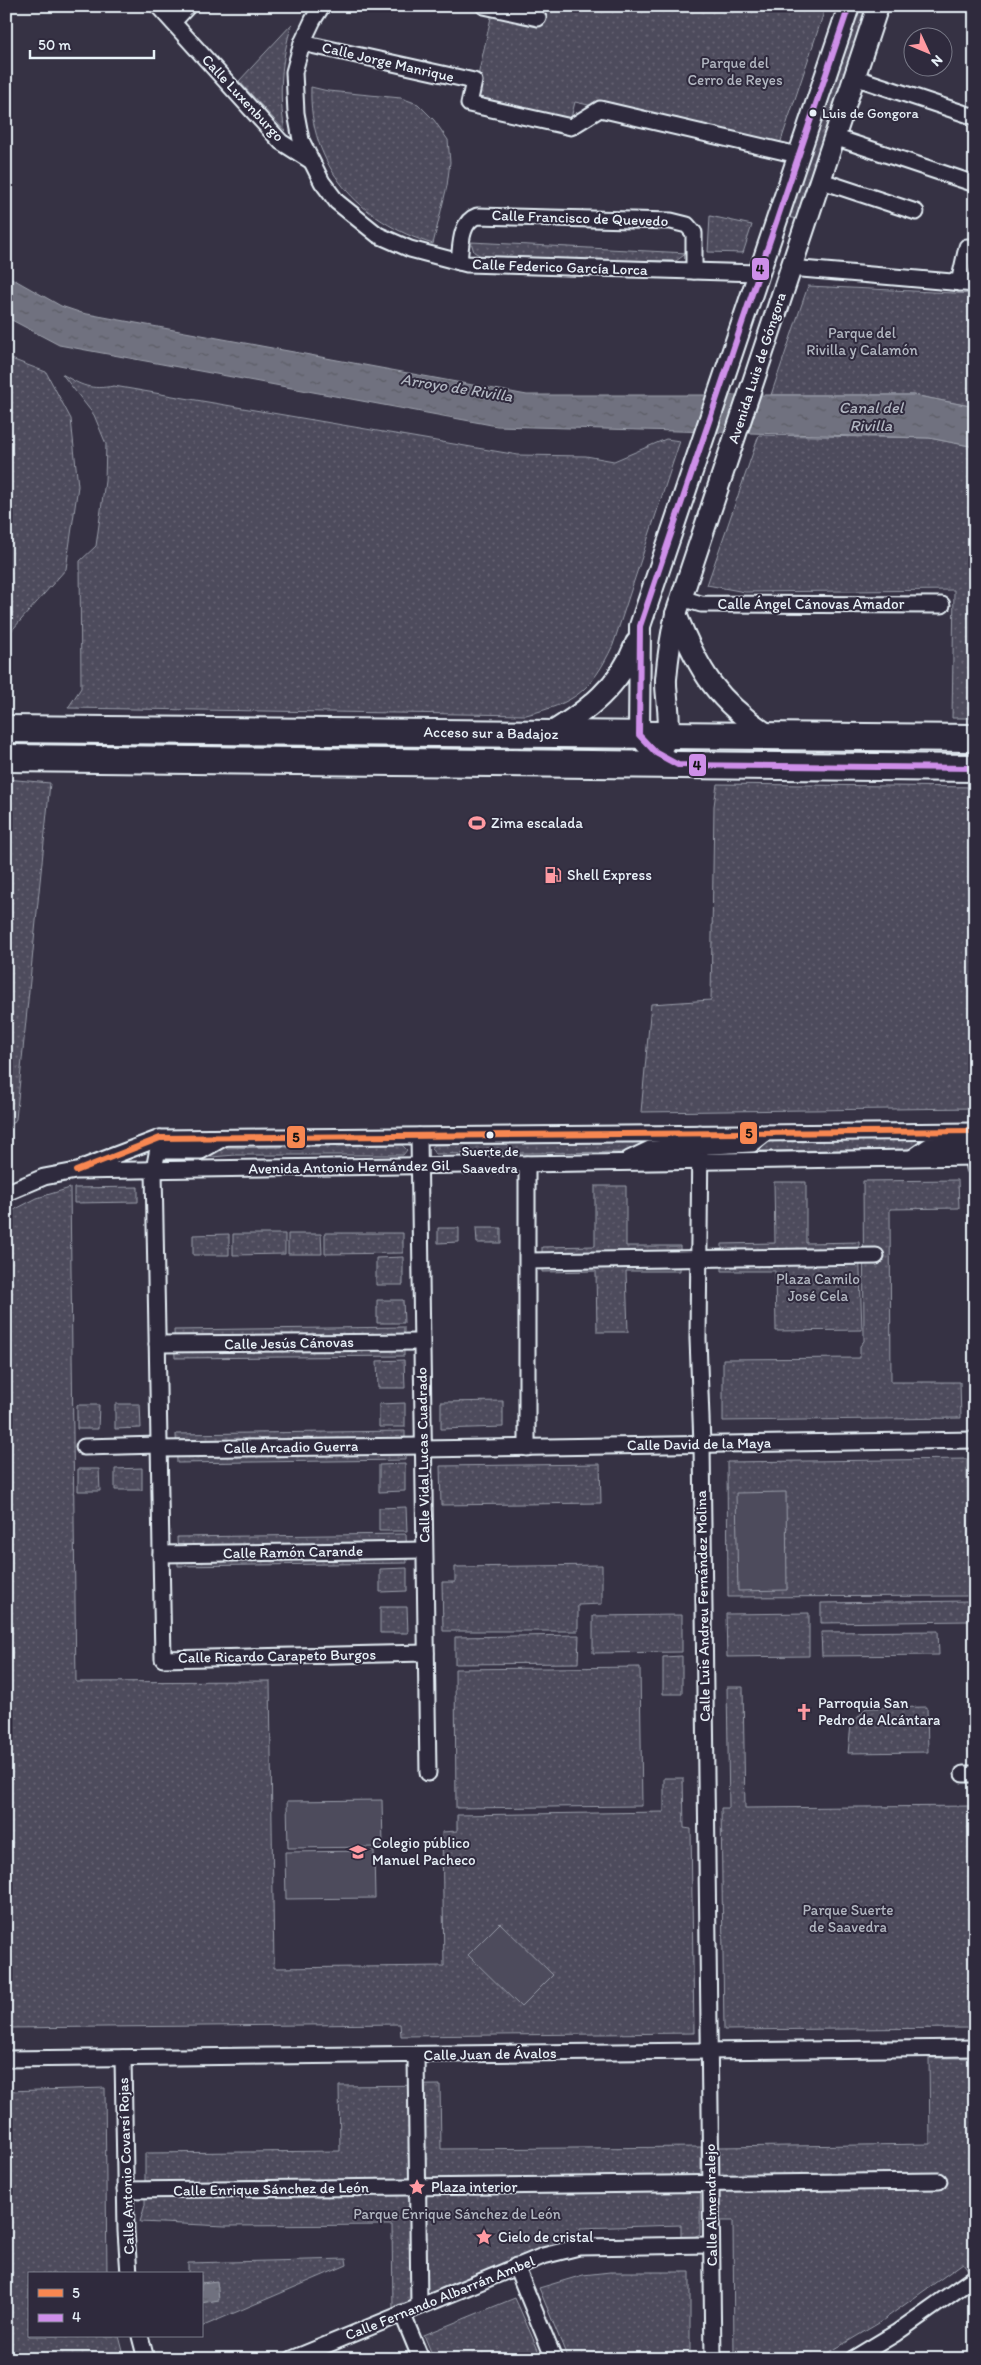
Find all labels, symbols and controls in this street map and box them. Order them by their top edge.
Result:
scale bar [30,28,154,60]
north arrow [904,28,954,78]
text: 50 m [38,36,71,54]
street label: Calle Jorge Manrique [320,38,456,86]
street label: Calle Luxenburgo [198,51,288,145]
text: N [928,51,946,70]
park label: Parque del Cerro de Reyes [687,54,783,89]
place label: Luis de Gongora [822,105,919,122]
marker: Luis de Gongora [808,108,818,118]
street label: Calle Francisco de Quevedo [491,206,669,230]
street label: Calle Federico García Lorca [472,255,648,279]
line badge: 4 [751,257,770,281]
text: 4 [756,261,765,278]
street label: Avenida Luis de Góngora [724,290,790,446]
park label: Parque del Rivilla y Calamón [806,324,918,359]
water label: Arroyo de Rivilla [400,369,515,406]
water label: Canal del Rivilla [839,398,905,435]
street label: Calle Ángel Cánovas Amador [718,595,905,613]
street label: Acceso sur a Badajoz [423,723,559,743]
line badge: 4 [688,753,707,777]
text: 4 [693,757,702,774]
sports icon: Zima escalada [467,813,487,833]
place label: Zima escalada [491,814,583,832]
fuel station icon: Shell Express [543,865,563,885]
place label: Shell Express [567,866,652,884]
line badge: 5 [739,1121,758,1145]
line badge: 5 [286,1125,306,1149]
text: 5 [745,1125,753,1142]
text: 5 [292,1129,300,1146]
marker: Suerte de Saavedra [485,1130,495,1140]
place label: Suerte de Saavedra [461,1143,519,1177]
street label: Avenida Antonio Hernández Gil [248,1156,450,1178]
park label: Plaza Camilo José Cela [776,1270,860,1305]
street label: Calle Jesús Cánovas [224,1333,354,1353]
street label: Calle Vidal Lucas Cuadrado [412,1367,434,1543]
street label: Calle David de la Maya [627,1434,772,1454]
street label: Calle Arcadio Guerra [224,1437,359,1457]
street label: Calle Luis Andreu Fernández Molina [692,1490,714,1722]
street label: Calle Ramón Carande [223,1542,363,1562]
street label: Calle Ricardo Carapeto Burgos [178,1645,377,1667]
place label: Parroquia San Pedro de Alcántara [818,1694,941,1729]
church icon: Parroquia San Pedro de Alcántara [794,1702,814,1722]
place label: Colegio público Manuel Pacheco [372,1834,476,1869]
school or university icon: Colegio público Manuel Pacheco [348,1842,368,1862]
park label: Parque Suerte de Saavedra [803,1901,893,1936]
street label: Calle Juan de Ávalos [423,2044,557,2064]
street label: Calle Antonio Covarsí Rojas [114,2077,138,2255]
street label: Calle Almendralejo [701,2143,721,2267]
place icon: Plaza interior [407,2177,427,2197]
street label: Calle Enrique Sánchez de León [173,2178,369,2200]
place label: Plaza interior [431,2178,517,2196]
park label: Parque Enrique Sánchez de León [353,2205,561,2223]
place icon: Cielo de cristal [474,2227,494,2247]
place label: Cielo de cristal [498,2228,594,2246]
street label: Calle Fernando Albarrán Ambel [343,2251,538,2344]
legend [28,2272,202,2338]
text: 5 [72,2284,80,2302]
text: 4 [72,2308,81,2326]

